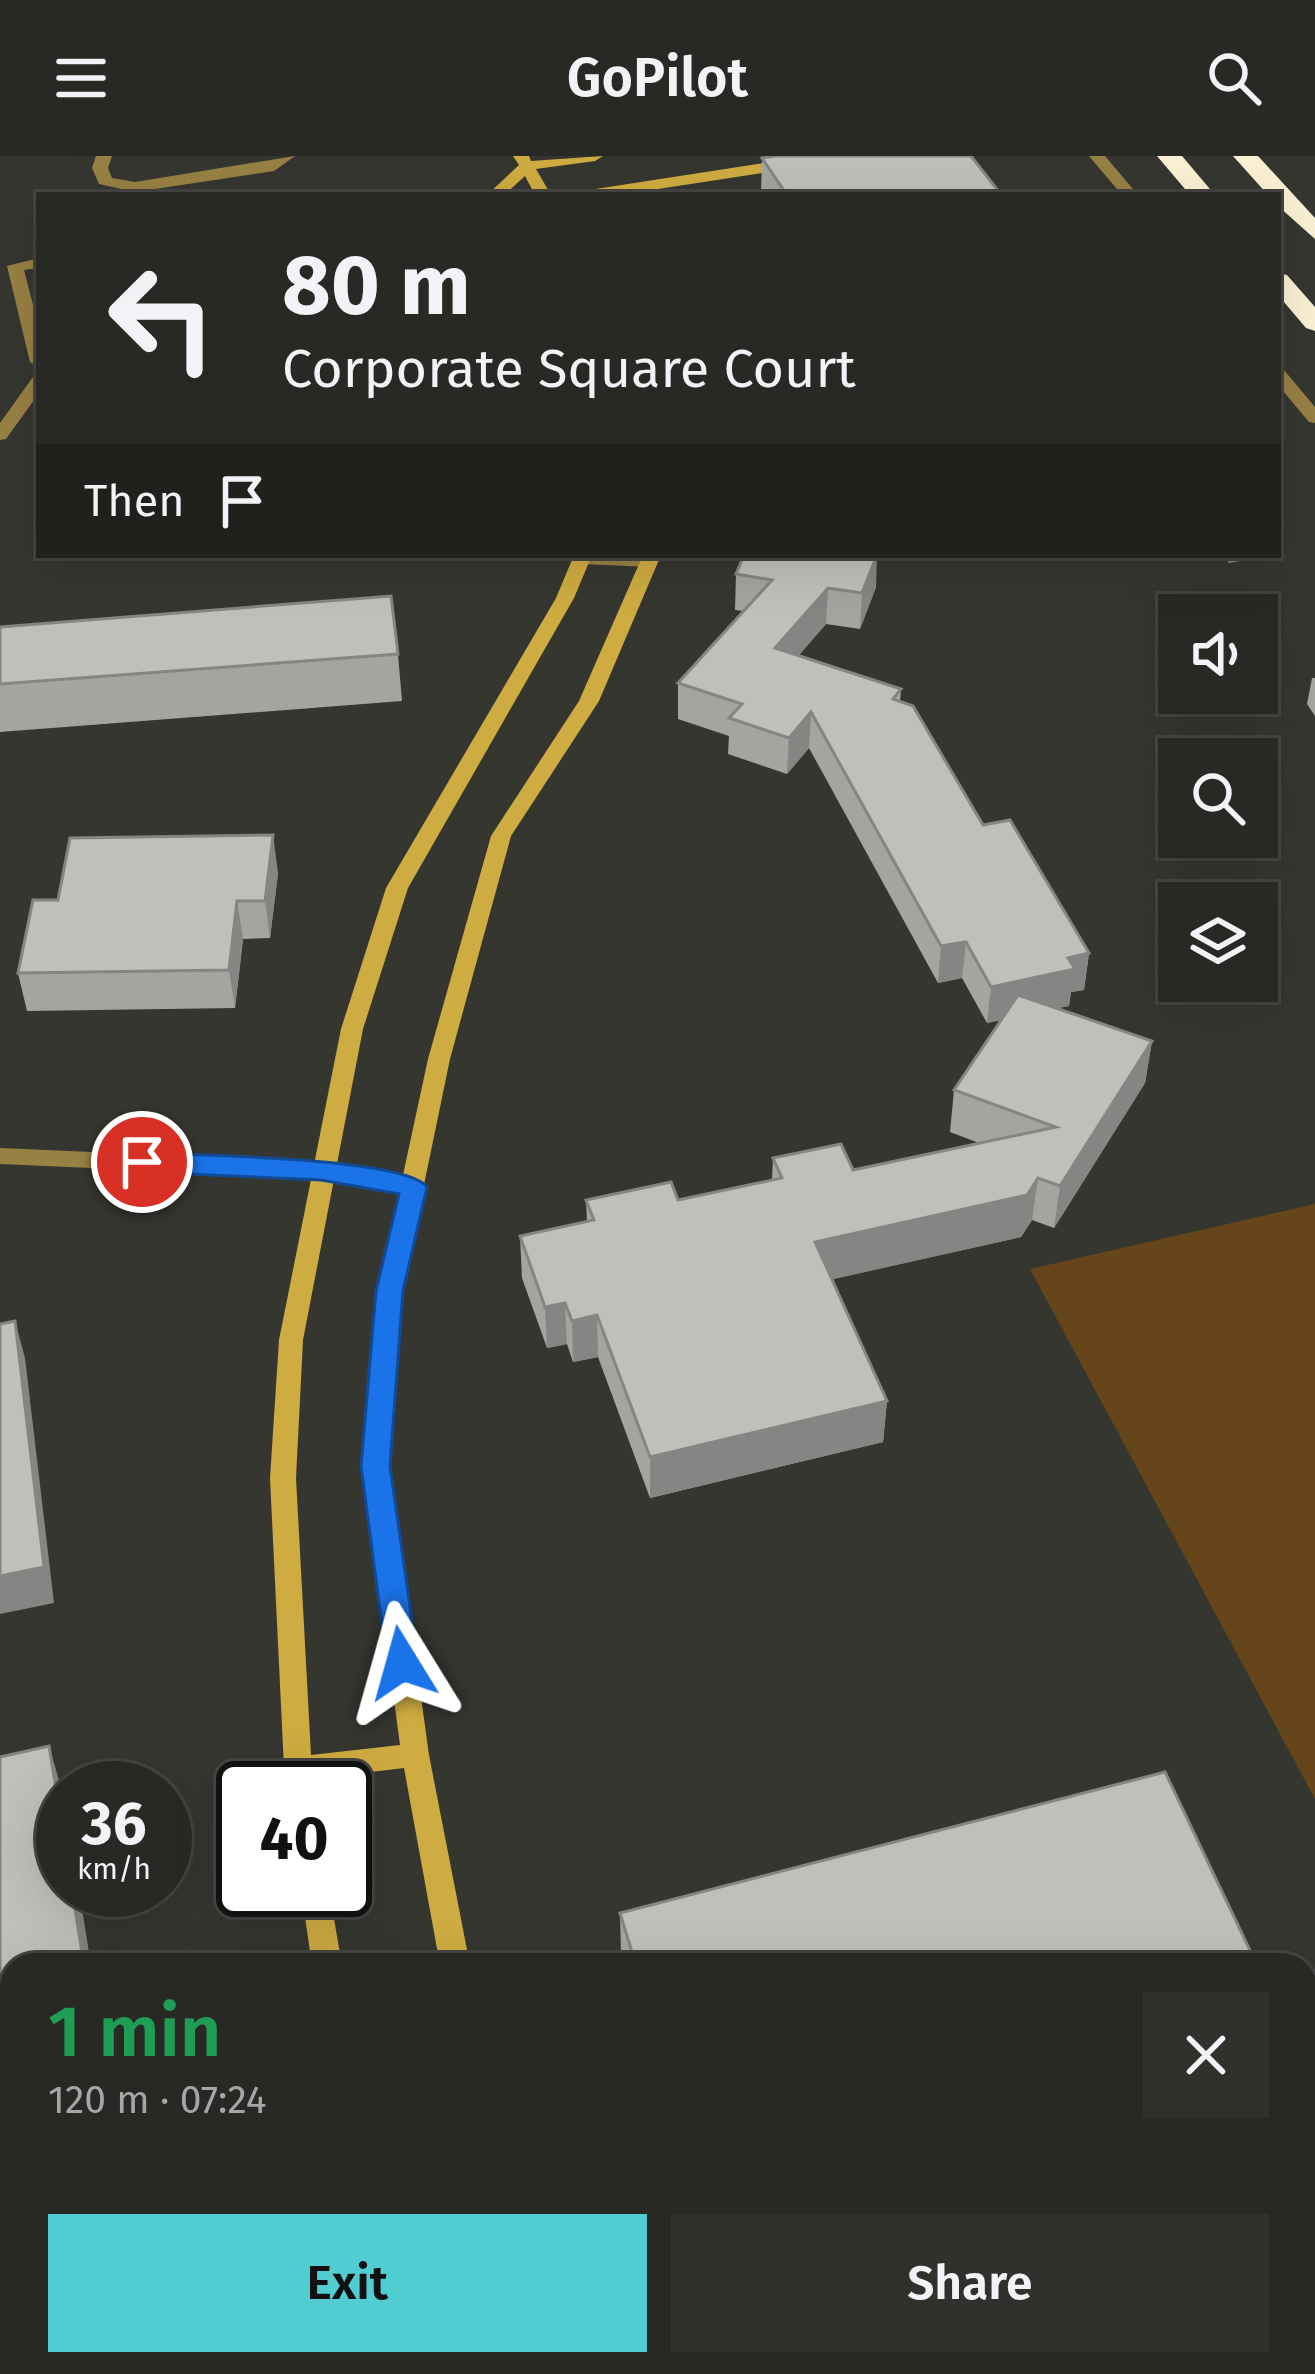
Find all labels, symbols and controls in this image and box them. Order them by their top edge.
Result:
icon: menu [48,45,114,111]
icon: search [1201,45,1267,111]
text: GoPilot [567,46,748,110]
text: 80 m [282,235,471,336]
icon: left [84,240,240,396]
text: Corporate Square Court [282,337,856,401]
icon: arrive [209,468,275,534]
text: Then [84,474,185,528]
map controls [1158,594,1278,1002]
button: sound [1158,594,1278,714]
button: search [1158,738,1278,858]
button: layers [1158,882,1278,1002]
pin [91,1111,193,1213]
icon: arrive [109,1129,175,1195]
position arrow [339,1600,465,1726]
speed limit sign: 40 [216,1761,372,1917]
text: 36 [81,1788,147,1860]
text: km/h [77,1851,151,1887]
text: 1 min [48,1989,221,2075]
button: close [1143,1992,1269,2118]
text: 120 m · 07:24 [48,2077,266,2123]
button: Exit [48,2214,647,2352]
button: Share [671,2214,1269,2352]

